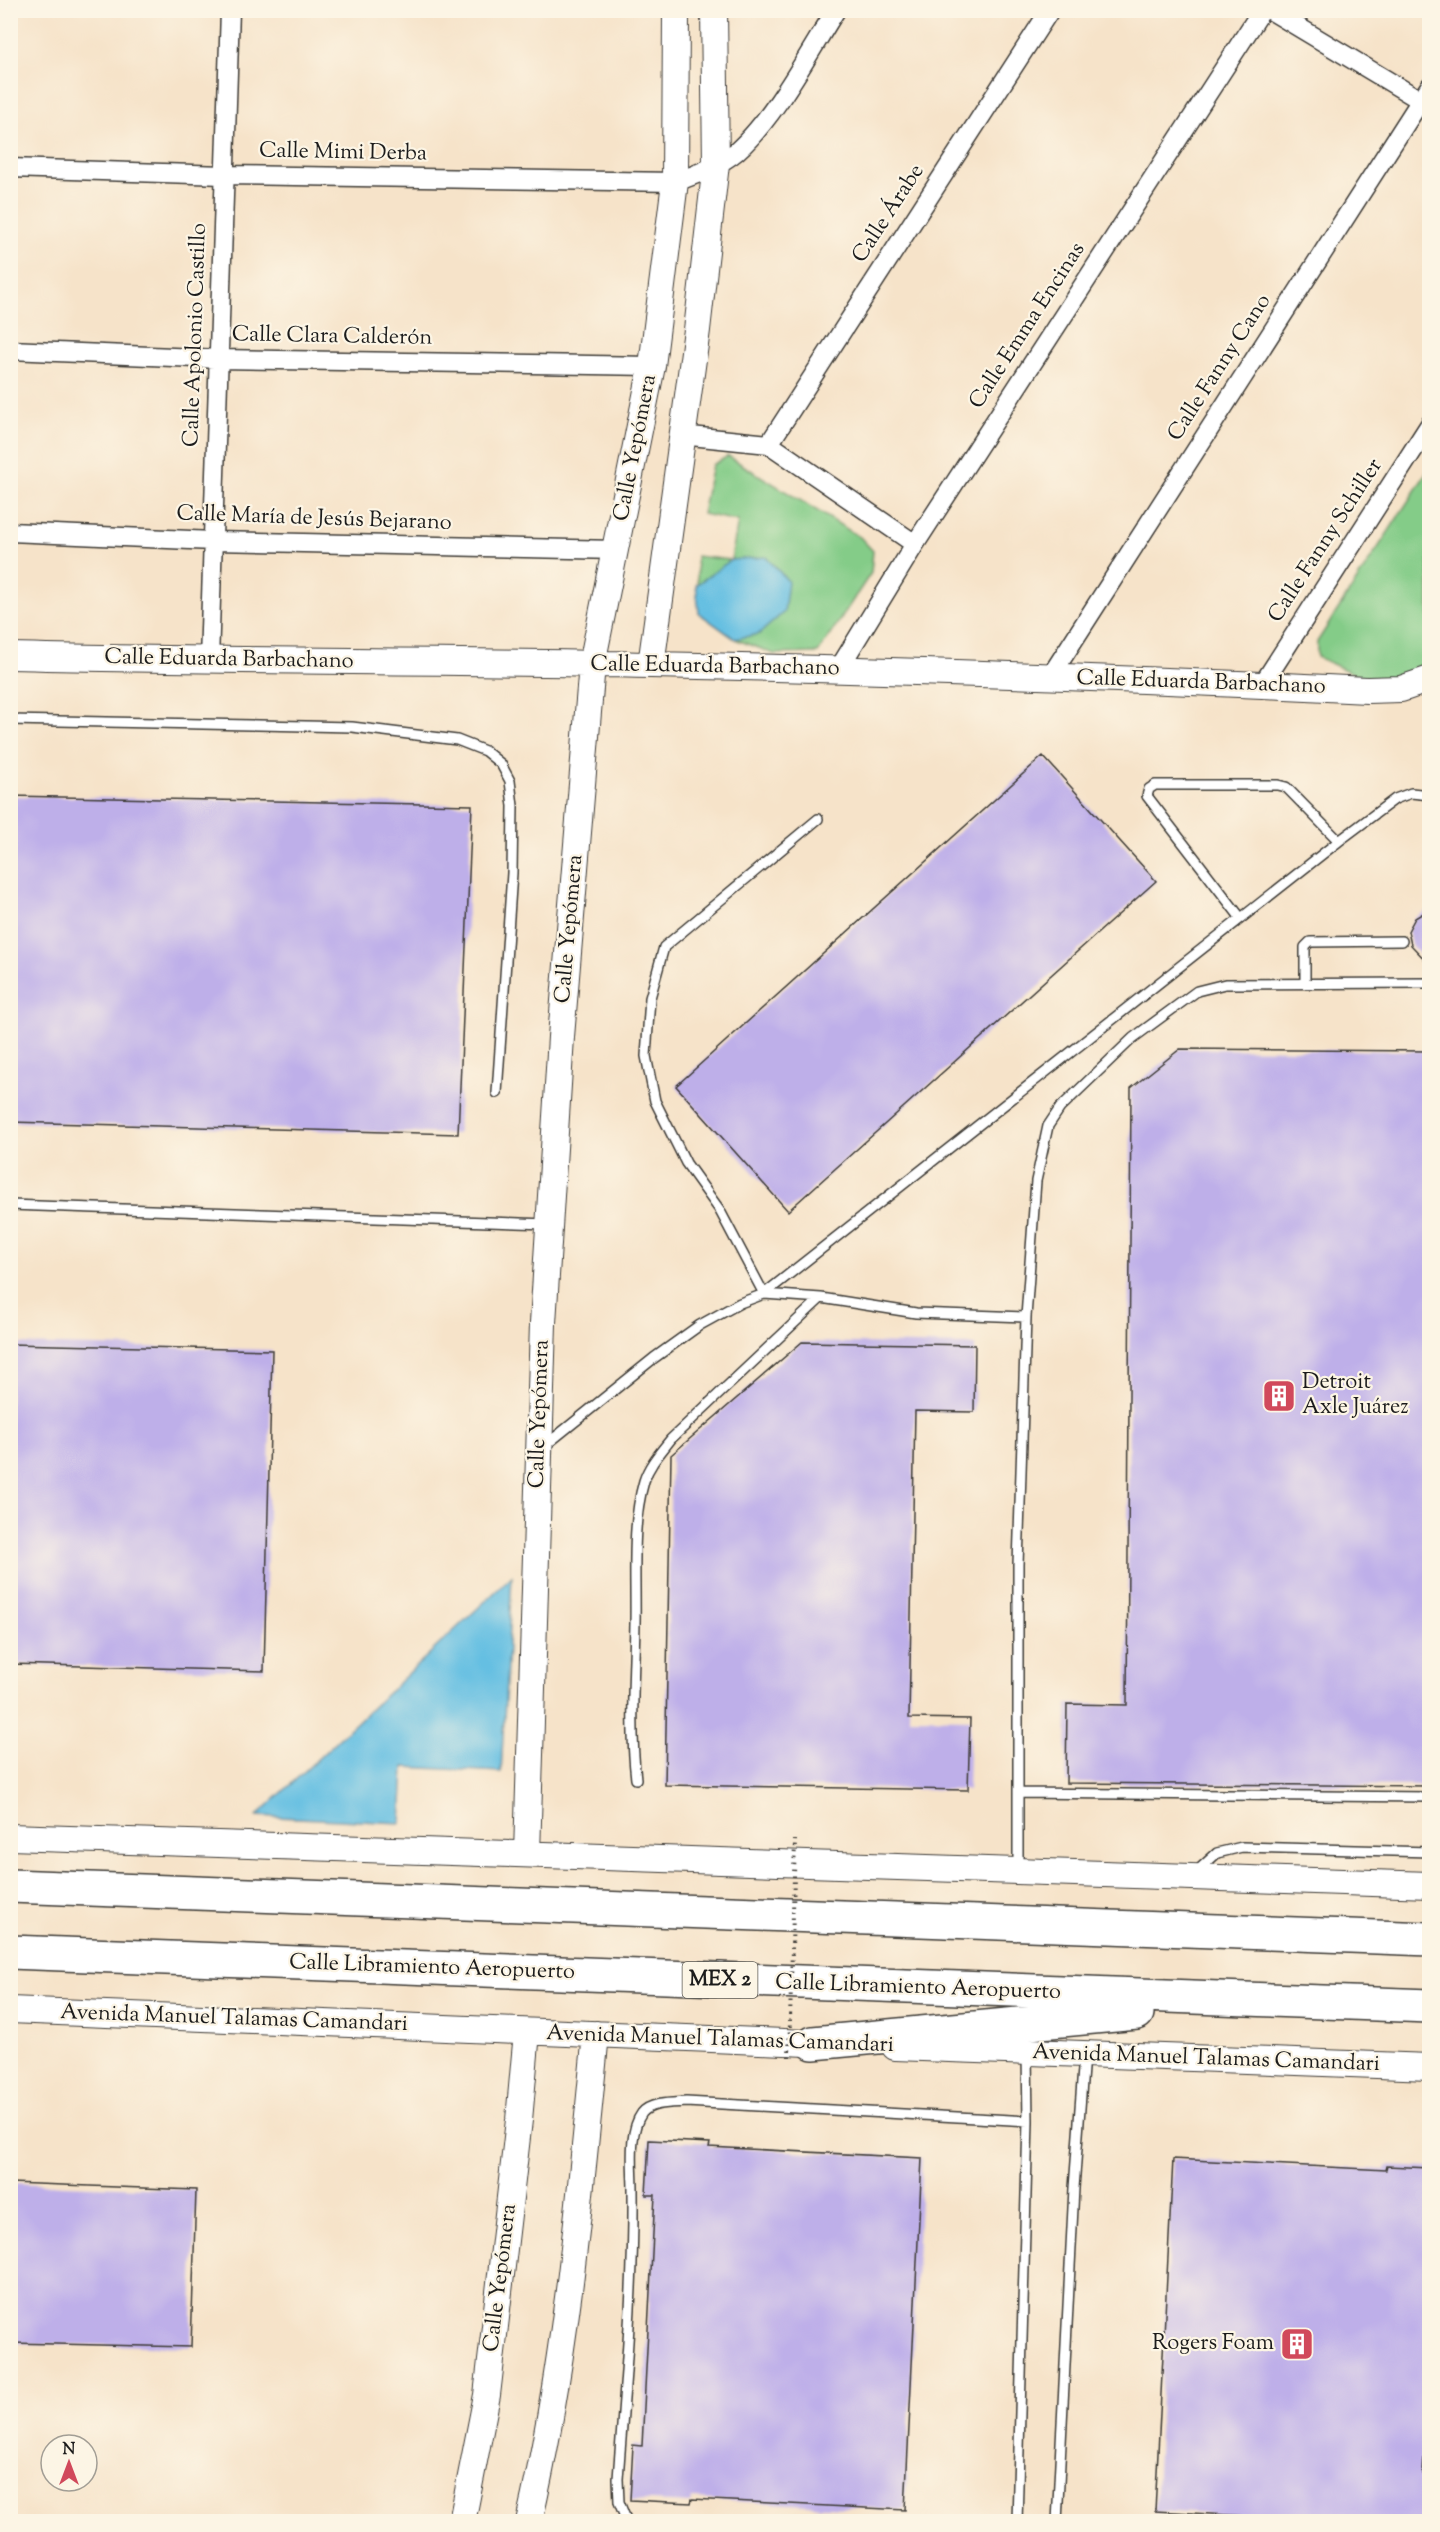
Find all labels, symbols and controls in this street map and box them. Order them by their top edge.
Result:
street label: Calle Mimi Derba [259,136,427,170]
street label: Calle Árabe [844,158,933,270]
street label: Calle Apolonio Castillo [176,222,216,448]
street label: Calle Emma Encinas [962,236,1094,416]
street label: Calle Fanny Cano [1160,288,1280,448]
street label: Calle Clara Calderón [231,319,433,355]
street label: Calle Yepómera [606,372,666,524]
street label: Calle Fanny Schiller [1261,453,1391,629]
street label: Calle María de Jesús Bejarano [176,498,452,540]
street label: Calle Eduarda Barbachano [104,642,354,678]
street label: Calle Eduarda Barbachano [590,649,840,685]
street label: Calle Eduarda Barbachano [1076,663,1326,703]
street label: Calle Yepómera [548,853,592,1005]
street label: Calle Yepómera [521,1339,559,1489]
place label: Detroit Axle Juárez [1302,1367,1408,1424]
building icon: Detroit Axle Juárez [1261,1378,1297,1414]
street label: Calle Libramiento Aeropuerto [289,1947,575,1989]
road number: MEX 2 [682,1962,758,1998]
street label: Calle Libramiento Aeropuerto [775,1967,1061,2009]
street label: Avenida Manuel Talamas Camandari [60,1997,408,2041]
street label: Avenida Manuel Talamas Camandari [546,2018,894,2062]
street label: Avenida Manuel Talamas Camandari [1032,2037,1380,2081]
street label: Calle Yepómera [476,2202,526,2354]
building icon: Rogers Foam [1279,2326,1315,2362]
place label: Rogers Foam [1152,2328,1274,2360]
north arrow [39,2433,99,2493]
text: N [63,2439,76,2462]

